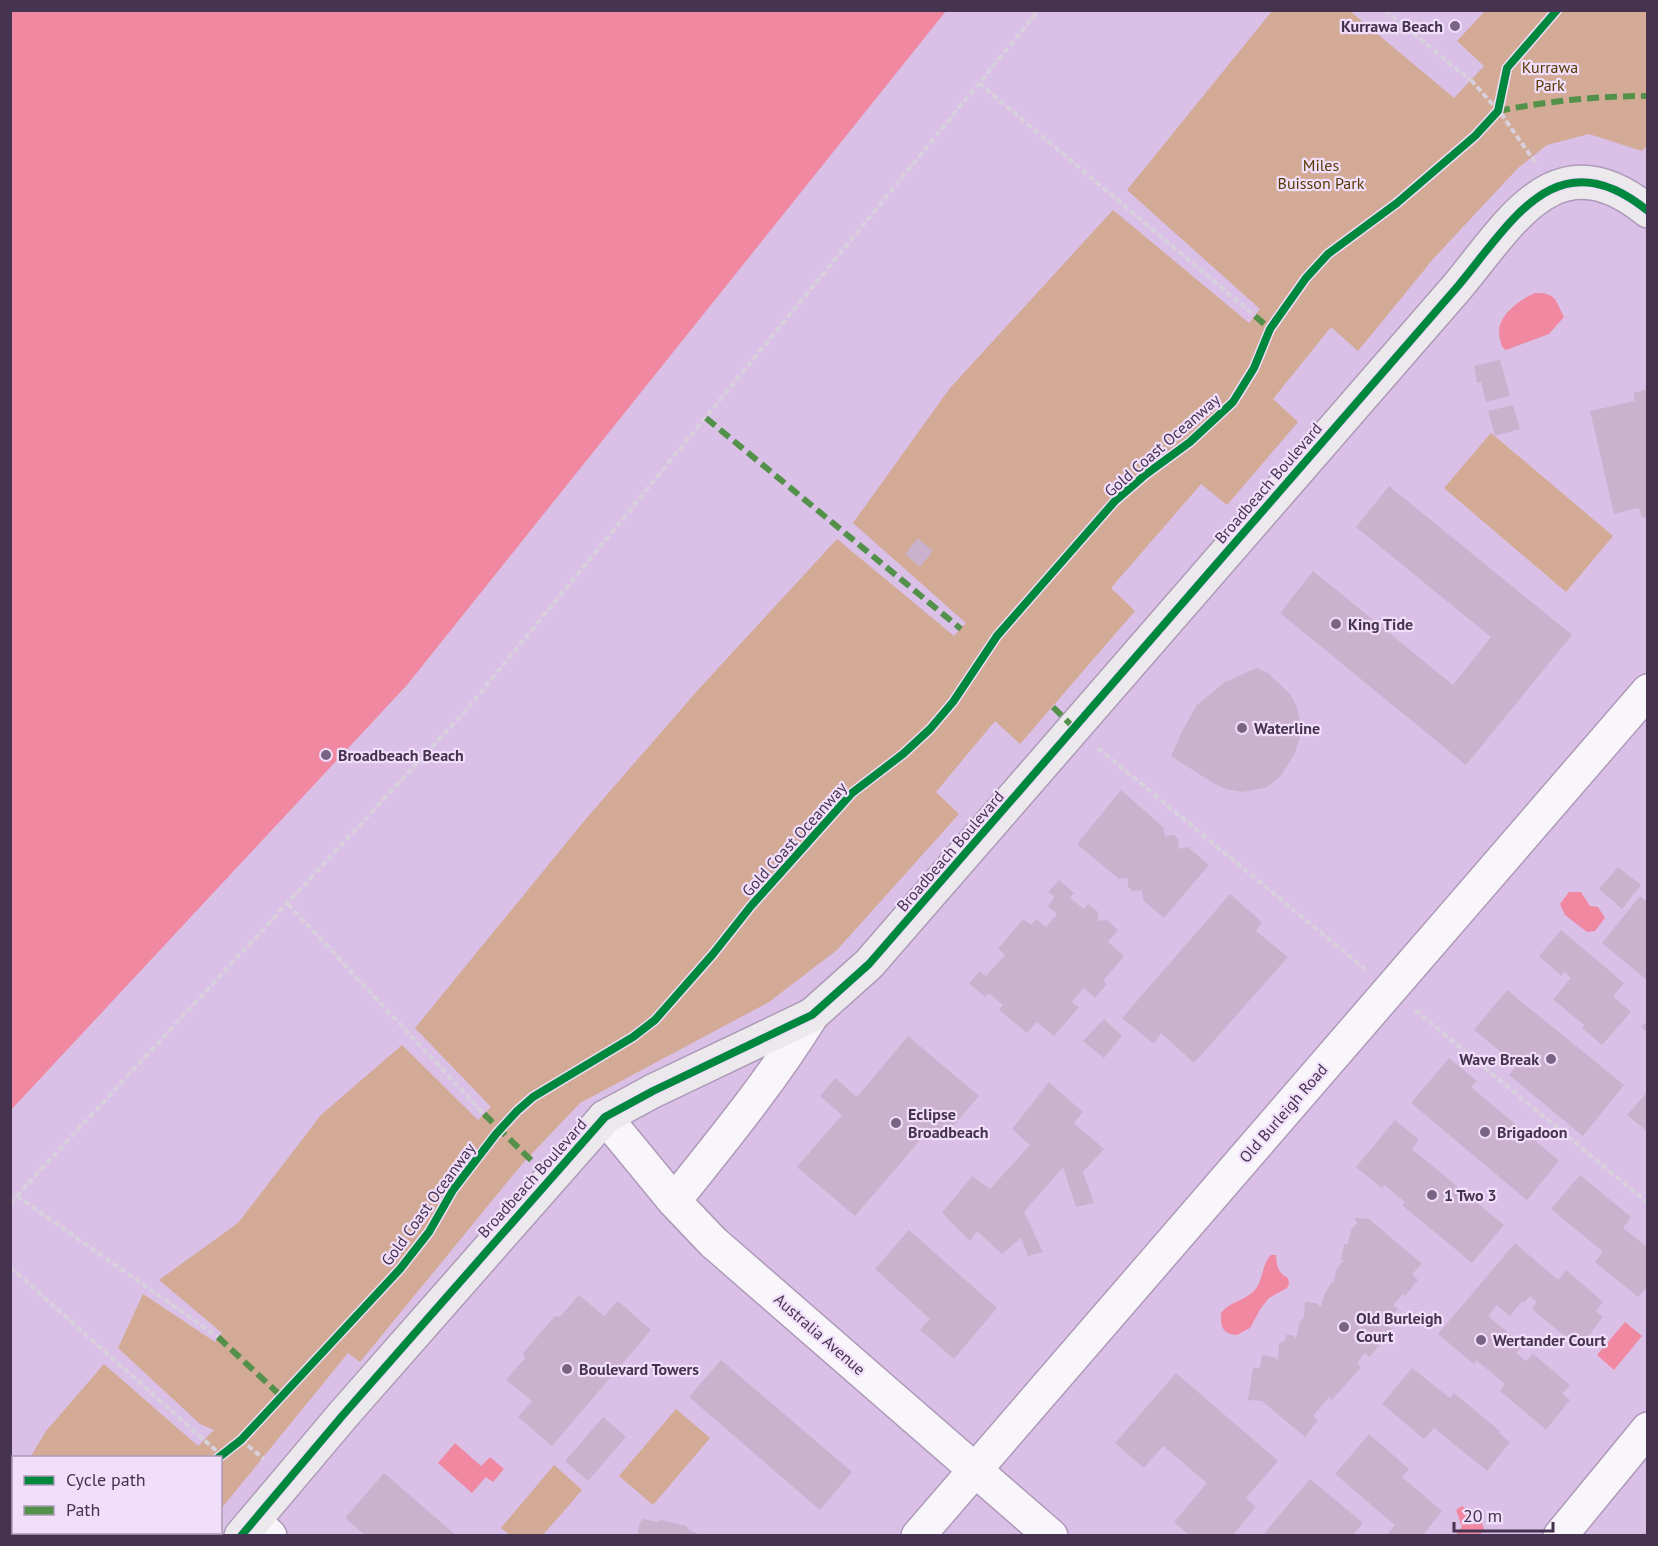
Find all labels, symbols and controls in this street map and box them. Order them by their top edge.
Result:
place label: Kurrawa Beach [1341,16,1443,36]
marker: Kurrawa Beach [1448,19,1462,33]
park label: Kurrawa Park [1522,57,1578,95]
park label: Miles Buisson Park [1278,155,1365,193]
street label: Gold Coast Oceanway [1100,389,1225,501]
street label: Broadbeach Boulevard [1210,418,1326,548]
place label: King Tide [1348,614,1413,634]
marker: King Tide [1329,617,1343,631]
place label: Waterline [1254,718,1320,738]
marker: Waterline [1235,721,1249,735]
place label: Broadbeach Beach [338,745,464,765]
marker: Broadbeach Beach [319,748,333,762]
street label: Gold Coast Oceanway [737,777,851,900]
street label: Broadbeach Boulevard [892,786,1008,916]
place label: Wave Break [1459,1049,1539,1069]
marker: Wave Break [1544,1052,1558,1066]
street label: Old Burleigh Road [1235,1059,1331,1167]
place label: Eclipse Broadbeach [908,1104,989,1142]
street label: Broadbeach Boulevard [473,1114,591,1242]
marker: Eclipse Broadbeach [889,1116,903,1130]
place label: Brigadoon [1497,1122,1567,1142]
marker: Brigadoon [1478,1125,1492,1139]
street label: Gold Coast Oceanway [377,1138,480,1269]
place label: 1 Two 3 [1444,1185,1497,1205]
marker: 1 Two 3 [1425,1188,1439,1202]
street label: Australia Avenue [770,1289,870,1379]
place label: Old Burleigh Court [1356,1308,1442,1346]
marker: Old Burleigh Court [1337,1320,1351,1334]
place label: Wertander Court [1493,1330,1606,1350]
marker: Wertander Court [1474,1333,1488,1347]
place label: Boulevard Towers [579,1359,699,1379]
marker: Boulevard Towers [560,1362,574,1376]
legend [12,1456,222,1534]
text: Cycle path [66,1468,146,1491]
scale bar [1454,1495,1553,1533]
text: Path [66,1498,100,1521]
text: 20 m [1463,1504,1502,1527]

